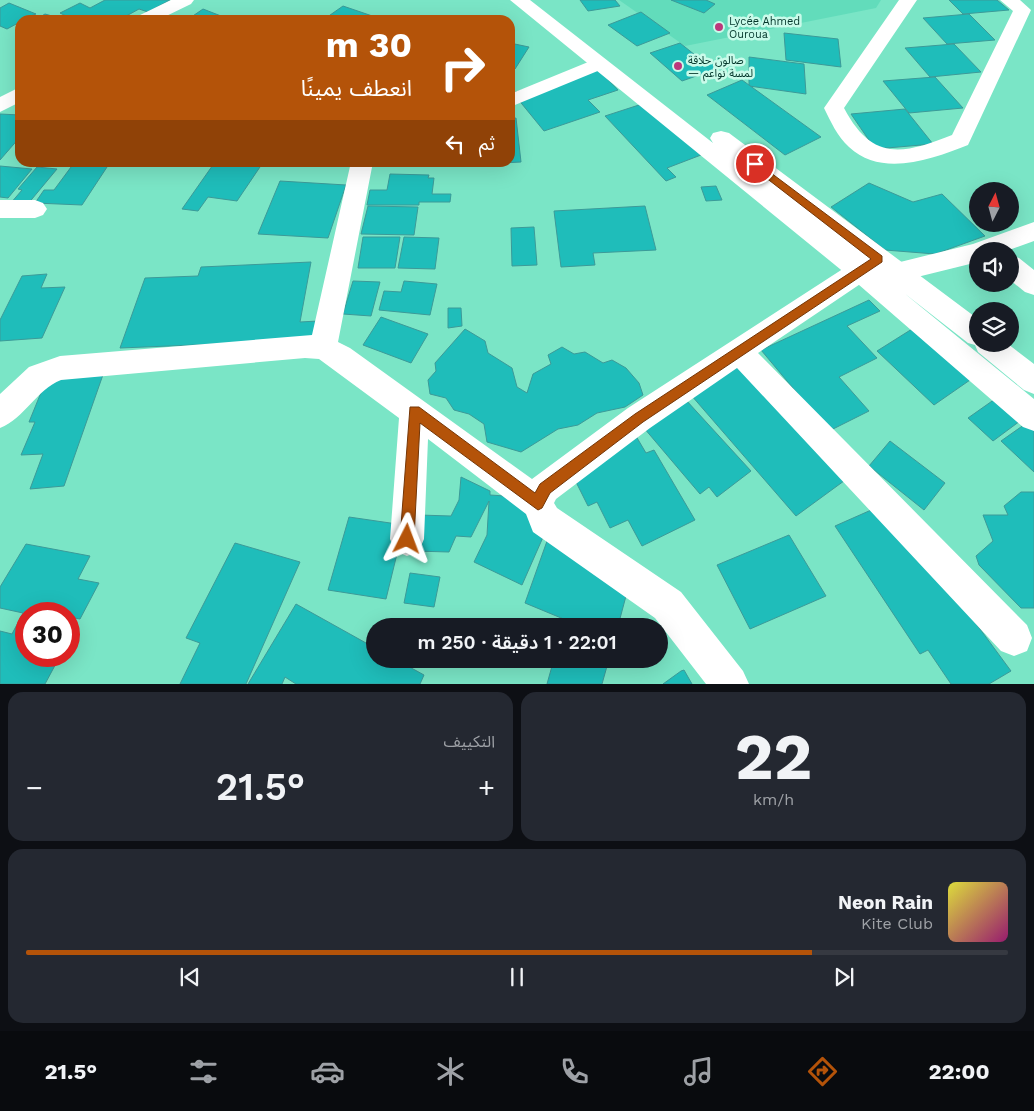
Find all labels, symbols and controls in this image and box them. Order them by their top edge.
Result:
place label: Lycée Ahmed Ouroua [729,15,800,41]
marker: Lycée Ahmed Ouroua [713,21,725,33]
text: 30 m [326,24,412,66]
icon: right [430,35,495,100]
place label: صالون حلاقة — لمسة نواعم [688,54,753,82]
marker: صالون حلاقة — لمسة نواعم [672,60,684,72]
text: انعطف يمينًا [301,76,412,101]
icon: left [441,130,469,158]
text: ثم [479,132,495,155]
pin [734,143,776,185]
icon: arrive [741,150,769,178]
north arrow [969,182,1019,232]
map controls [969,182,1019,352]
button: sound [969,242,1019,292]
button: layers [969,302,1019,352]
position arrow [380,512,432,564]
speed limit sign: 30 [15,602,80,667]
text: 22:01 · 1 دقيقة · 250 m [417,631,617,654]
text: 22 [735,719,812,795]
text: التكييف [443,732,495,751]
text: 21.5° [216,765,305,809]
text: − [26,771,43,804]
text: + [478,771,495,804]
text: km/h [753,790,794,809]
text: Neon Rain [838,891,933,914]
text: Kite Club [861,914,933,933]
icon: previous [176,963,204,991]
icon: pause [503,963,531,991]
icon: next [830,963,858,991]
icon: filters [186,1054,221,1089]
icon: car [310,1054,345,1089]
icon: climate [433,1054,468,1089]
icon: phone [557,1054,592,1089]
icon: music [681,1054,716,1089]
icon: directions [805,1054,840,1089]
text: 21.5° [44,1059,97,1084]
text: 22:00 [928,1059,990,1084]

